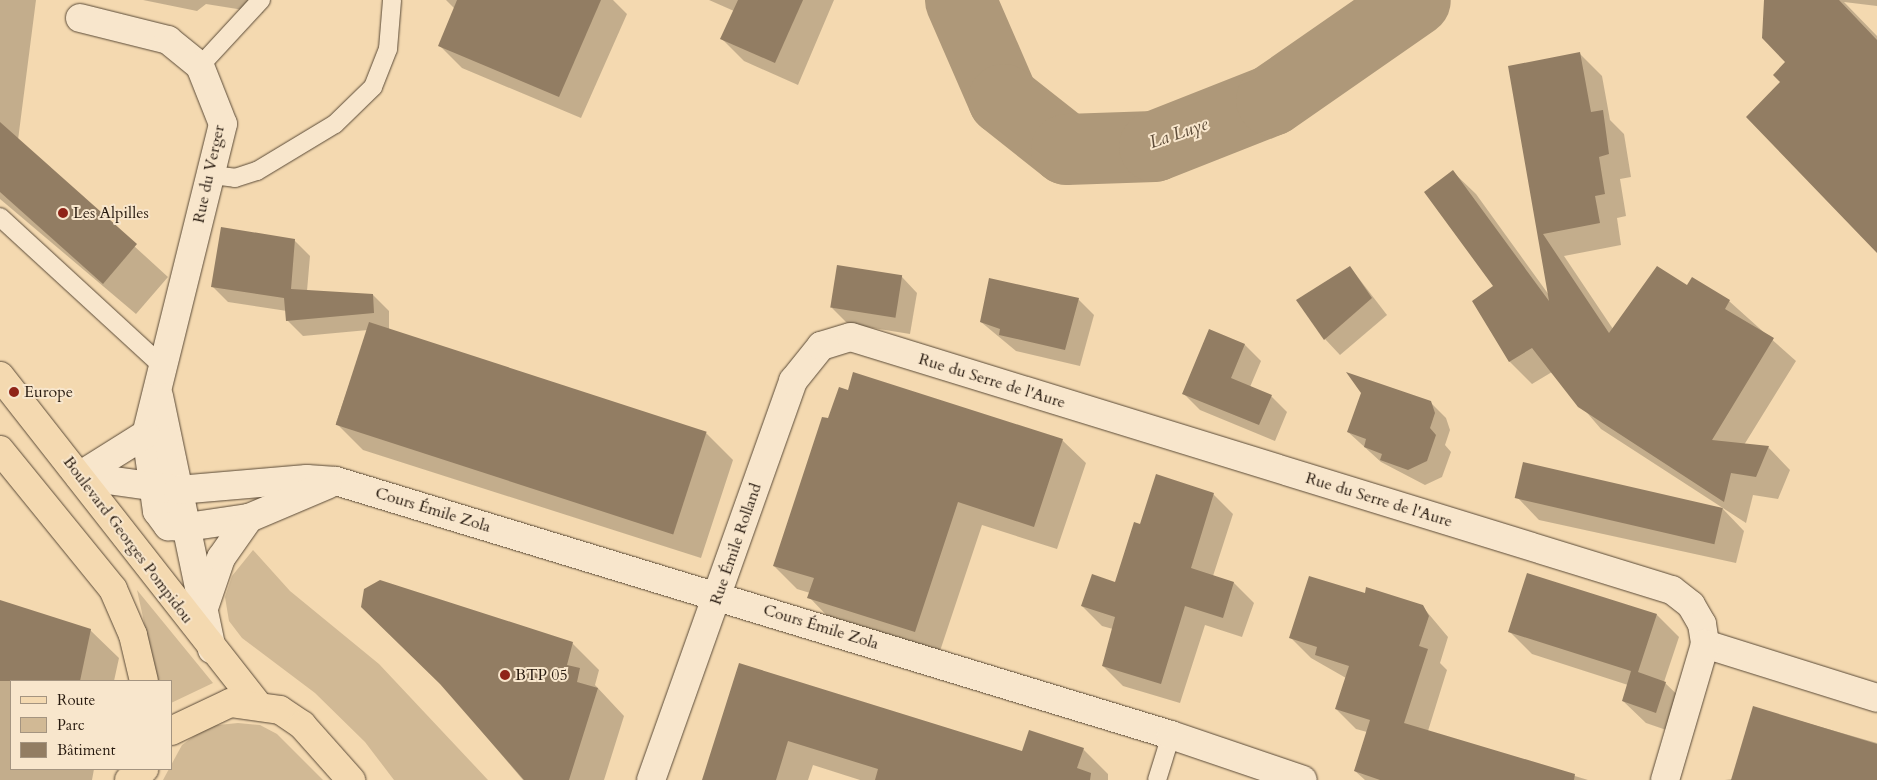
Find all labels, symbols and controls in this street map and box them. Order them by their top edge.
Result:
water label: La Luye [1147,114,1211,154]
street label: Rue du Verger [189,123,229,225]
place label: Les Alpilles [73,203,149,223]
marker: Les Alpilles [57,207,69,219]
street label: Rue du Serre de l'Aure [916,350,1068,412]
place label: Europe [24,382,73,402]
marker: Europe [8,386,20,398]
street label: Boulevard Georges Pompidou [59,453,197,627]
street label: Rue du Serre de l'Aure [1303,469,1455,531]
street label: Rue Émile Rolland [706,481,766,607]
street label: Cours Émile Zola [373,483,493,537]
street label: Cours Émile Zola [761,600,881,654]
place label: BTP 05 [515,665,568,685]
marker: BTP 05 [499,669,511,681]
legend [10,680,172,770]
text: Route [57,690,95,710]
text: Parc [57,715,85,735]
text: Bâtiment [57,740,115,760]

